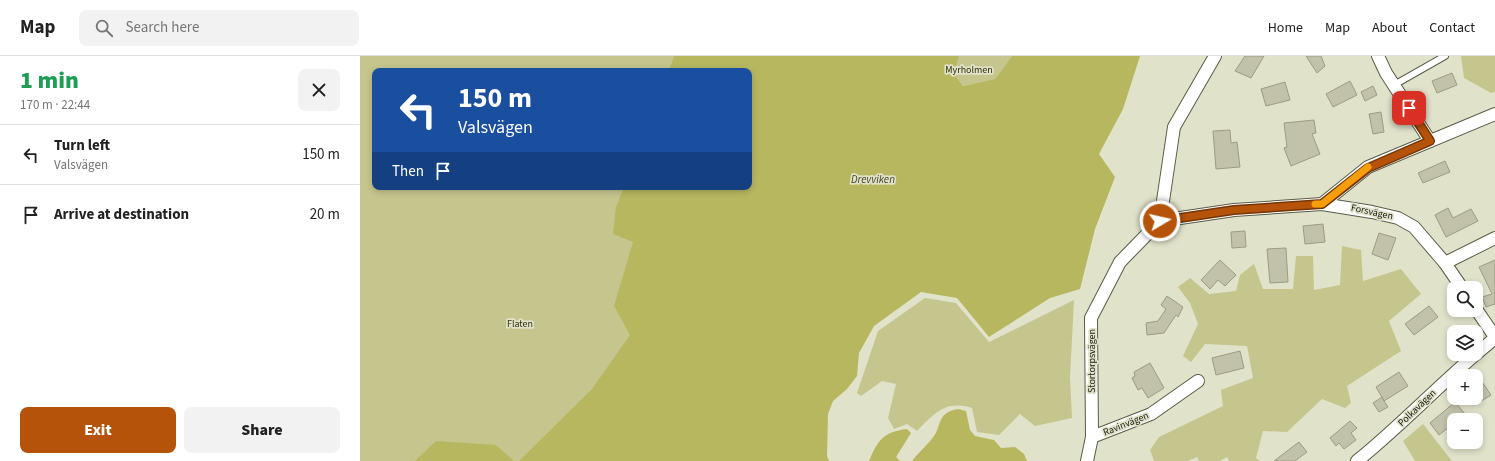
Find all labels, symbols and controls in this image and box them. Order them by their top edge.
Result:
search box [79,10,359,46]
text: Map [20,14,55,41]
icon: search [93,17,115,39]
text: Search here [125,17,199,38]
text: Home [1268,18,1303,38]
text: Map [1325,18,1350,38]
text: About [1372,18,1407,38]
text: Contact [1429,18,1475,38]
text: 1 min [20,63,79,98]
park label: Myrholmen [945,63,993,77]
button: close [298,69,340,111]
text: 150 m [458,78,532,118]
icon: left [392,84,444,136]
pin [1392,91,1426,125]
text: 170 m · 22:44 [20,96,90,114]
icon: arrive [1398,97,1420,119]
text: Valsvägen [458,115,533,140]
text: Turn left [54,135,110,156]
icon: left [20,144,42,166]
text: 150 m [302,144,340,165]
text: Valsvägen [54,156,108,174]
icon: arrive [432,160,454,182]
text: Then [392,161,424,182]
water label: Drevviken [851,172,895,187]
position arrow [1139,200,1181,242]
street label: Forsvägen [1350,201,1394,223]
icon: arrive [20,204,42,226]
text: Arrive at destination [54,204,189,225]
text: 20 m [310,204,340,225]
map controls [1447,281,1483,449]
button: search [1447,281,1483,317]
park label: Flaten [507,317,533,331]
button: layers [1447,325,1483,361]
street label: Stortorpsvägen [1085,329,1099,393]
button: + [1447,369,1483,405]
street label: Polkavägen [1395,386,1439,430]
button: Exit [20,407,176,453]
button: Share [184,407,340,453]
street label: Ravinvägen [1101,408,1151,440]
button: − [1447,413,1483,449]

